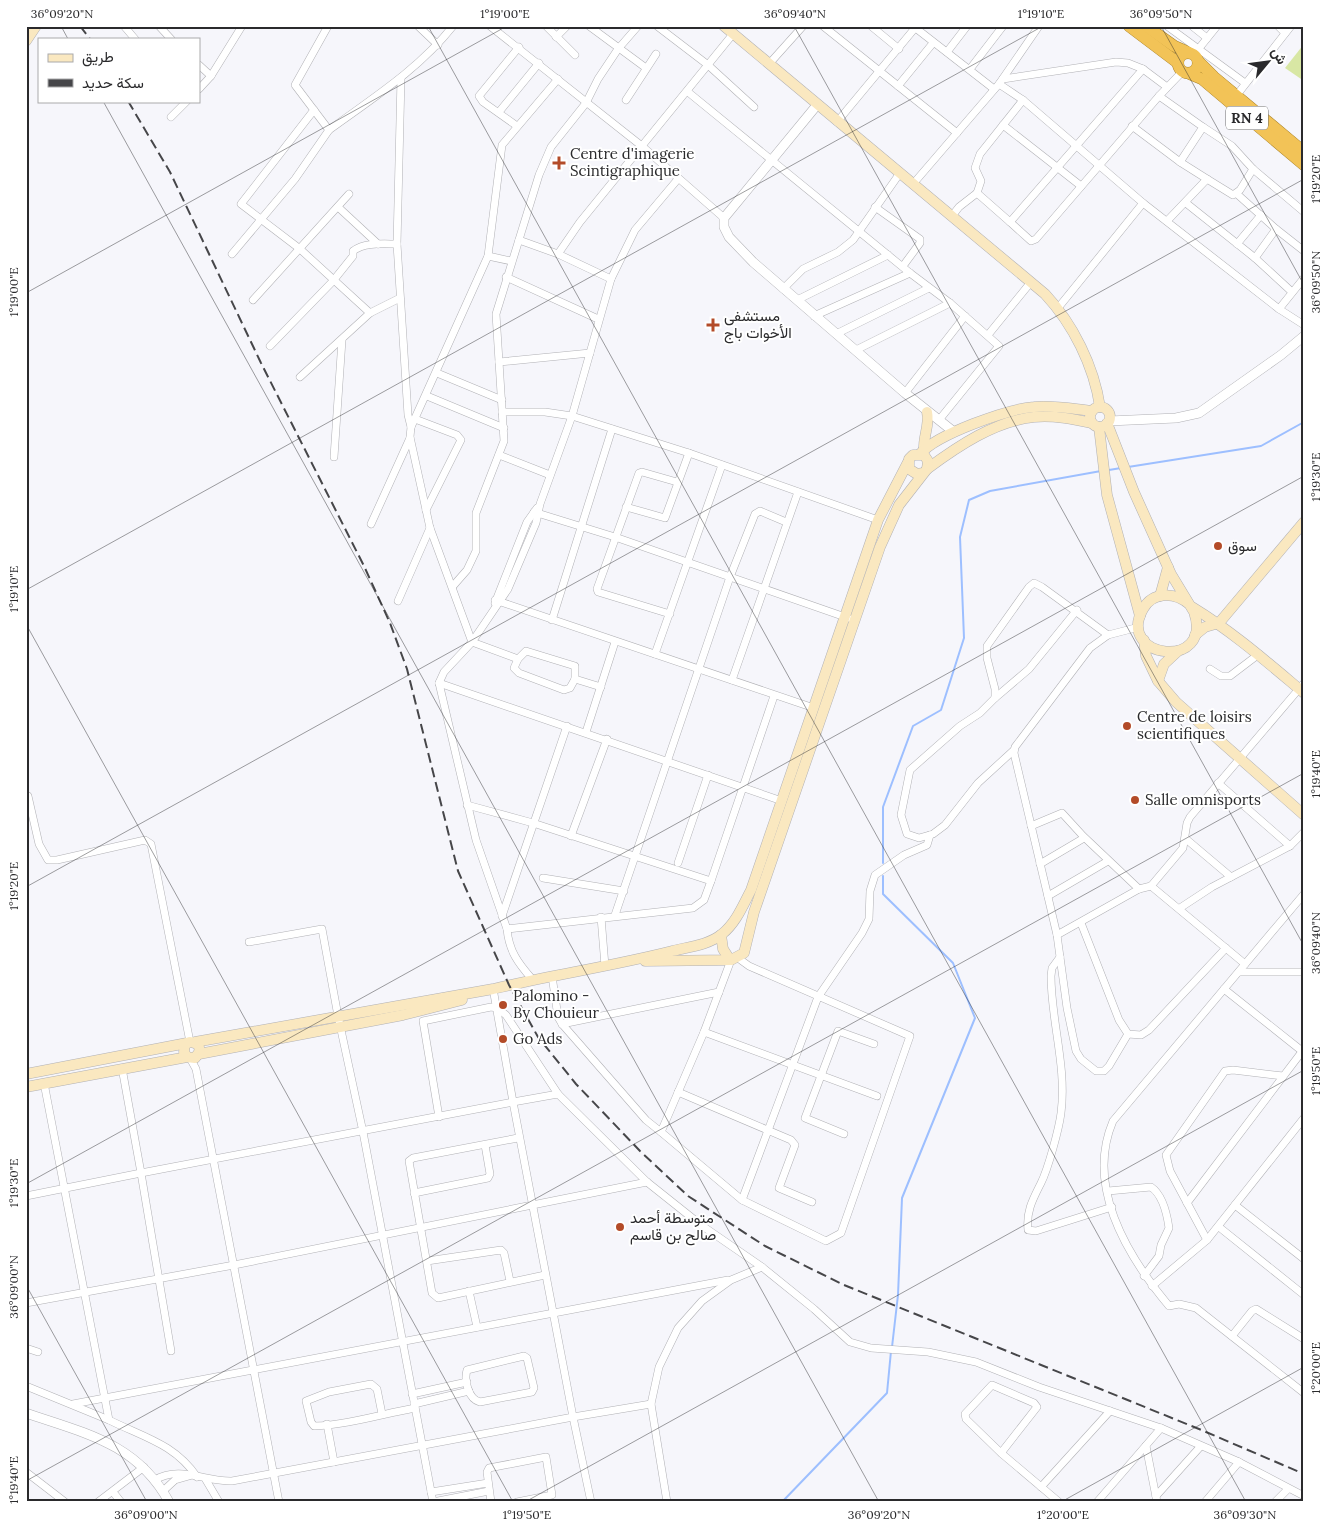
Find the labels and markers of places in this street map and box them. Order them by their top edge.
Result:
place label: Centre d'imagerie Scintigraphique [570,144,695,180]
marker: Centre d'imagerie Scintigraphique [552,156,566,170]
place label: مستشفى الأخوات باج [724,306,792,344]
marker: مستشفى الأخوات باج [706,318,720,332]
place label: سوق [1228,536,1257,555]
marker: سوق [1212,540,1224,552]
place label: Centre de loisirs scientifiques [1137,707,1252,743]
marker: Centre de loisirs scientifiques [1121,720,1133,732]
place label: Salle omnisports [1145,790,1261,809]
marker: Salle omnisports [1129,794,1141,806]
place label: Palomino - By Chouieur [513,986,600,1022]
marker: Palomino - By Chouieur [497,999,509,1011]
place label: Go Ads [513,1029,562,1048]
marker: Go Ads [497,1033,509,1045]
place label: متوسطة أحمد صالح بن قاسم [630,1208,716,1246]
marker: متوسطة أحمد صالح بن قاسم [614,1221,626,1233]

